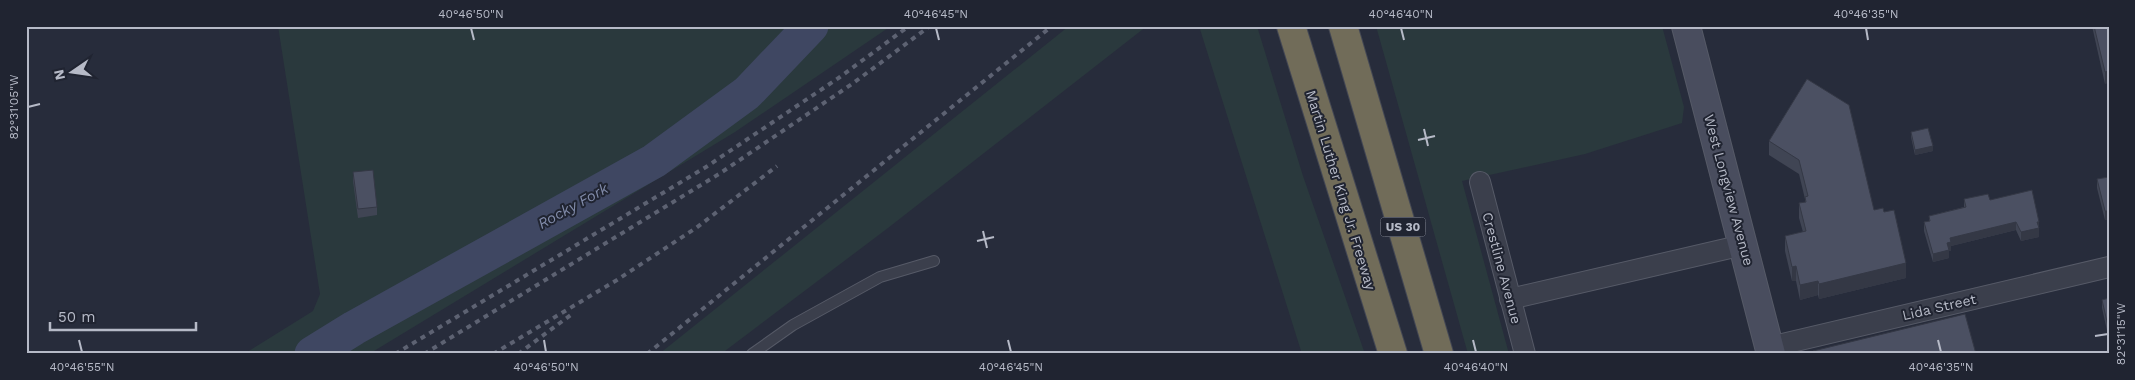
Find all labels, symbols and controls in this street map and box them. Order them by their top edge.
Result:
text: 40°46'50"N [438,7,504,21]
text: 40°46'45"N [904,7,968,21]
text: 40°46'40"N [1369,7,1433,21]
text: 40°46'35"N [1833,7,1899,21]
north arrow [48,48,98,98]
text: N [50,68,68,82]
text: 82°31'05"W [7,74,21,140]
street label: Martin Luther King Jr. Freeway [1303,88,1379,292]
street label: West Longview Avenue [1701,113,1757,267]
water label: Rocky Fork [535,179,612,233]
street label: Crestline Avenue [1479,210,1525,326]
road number: US 30 [1380,218,1426,236]
street label: Lida Street [1900,291,1978,323]
scale bar [50,300,196,332]
text: 82°31'15"W [2114,302,2128,365]
text: 50 m [58,308,95,326]
text: 40°46'55"N [49,360,115,374]
text: 40°46'50"N [513,360,579,374]
text: 40°46'45"N [979,360,1043,374]
text: 40°46'40"N [1444,360,1508,374]
text: 40°46'35"N [1908,360,1974,374]

